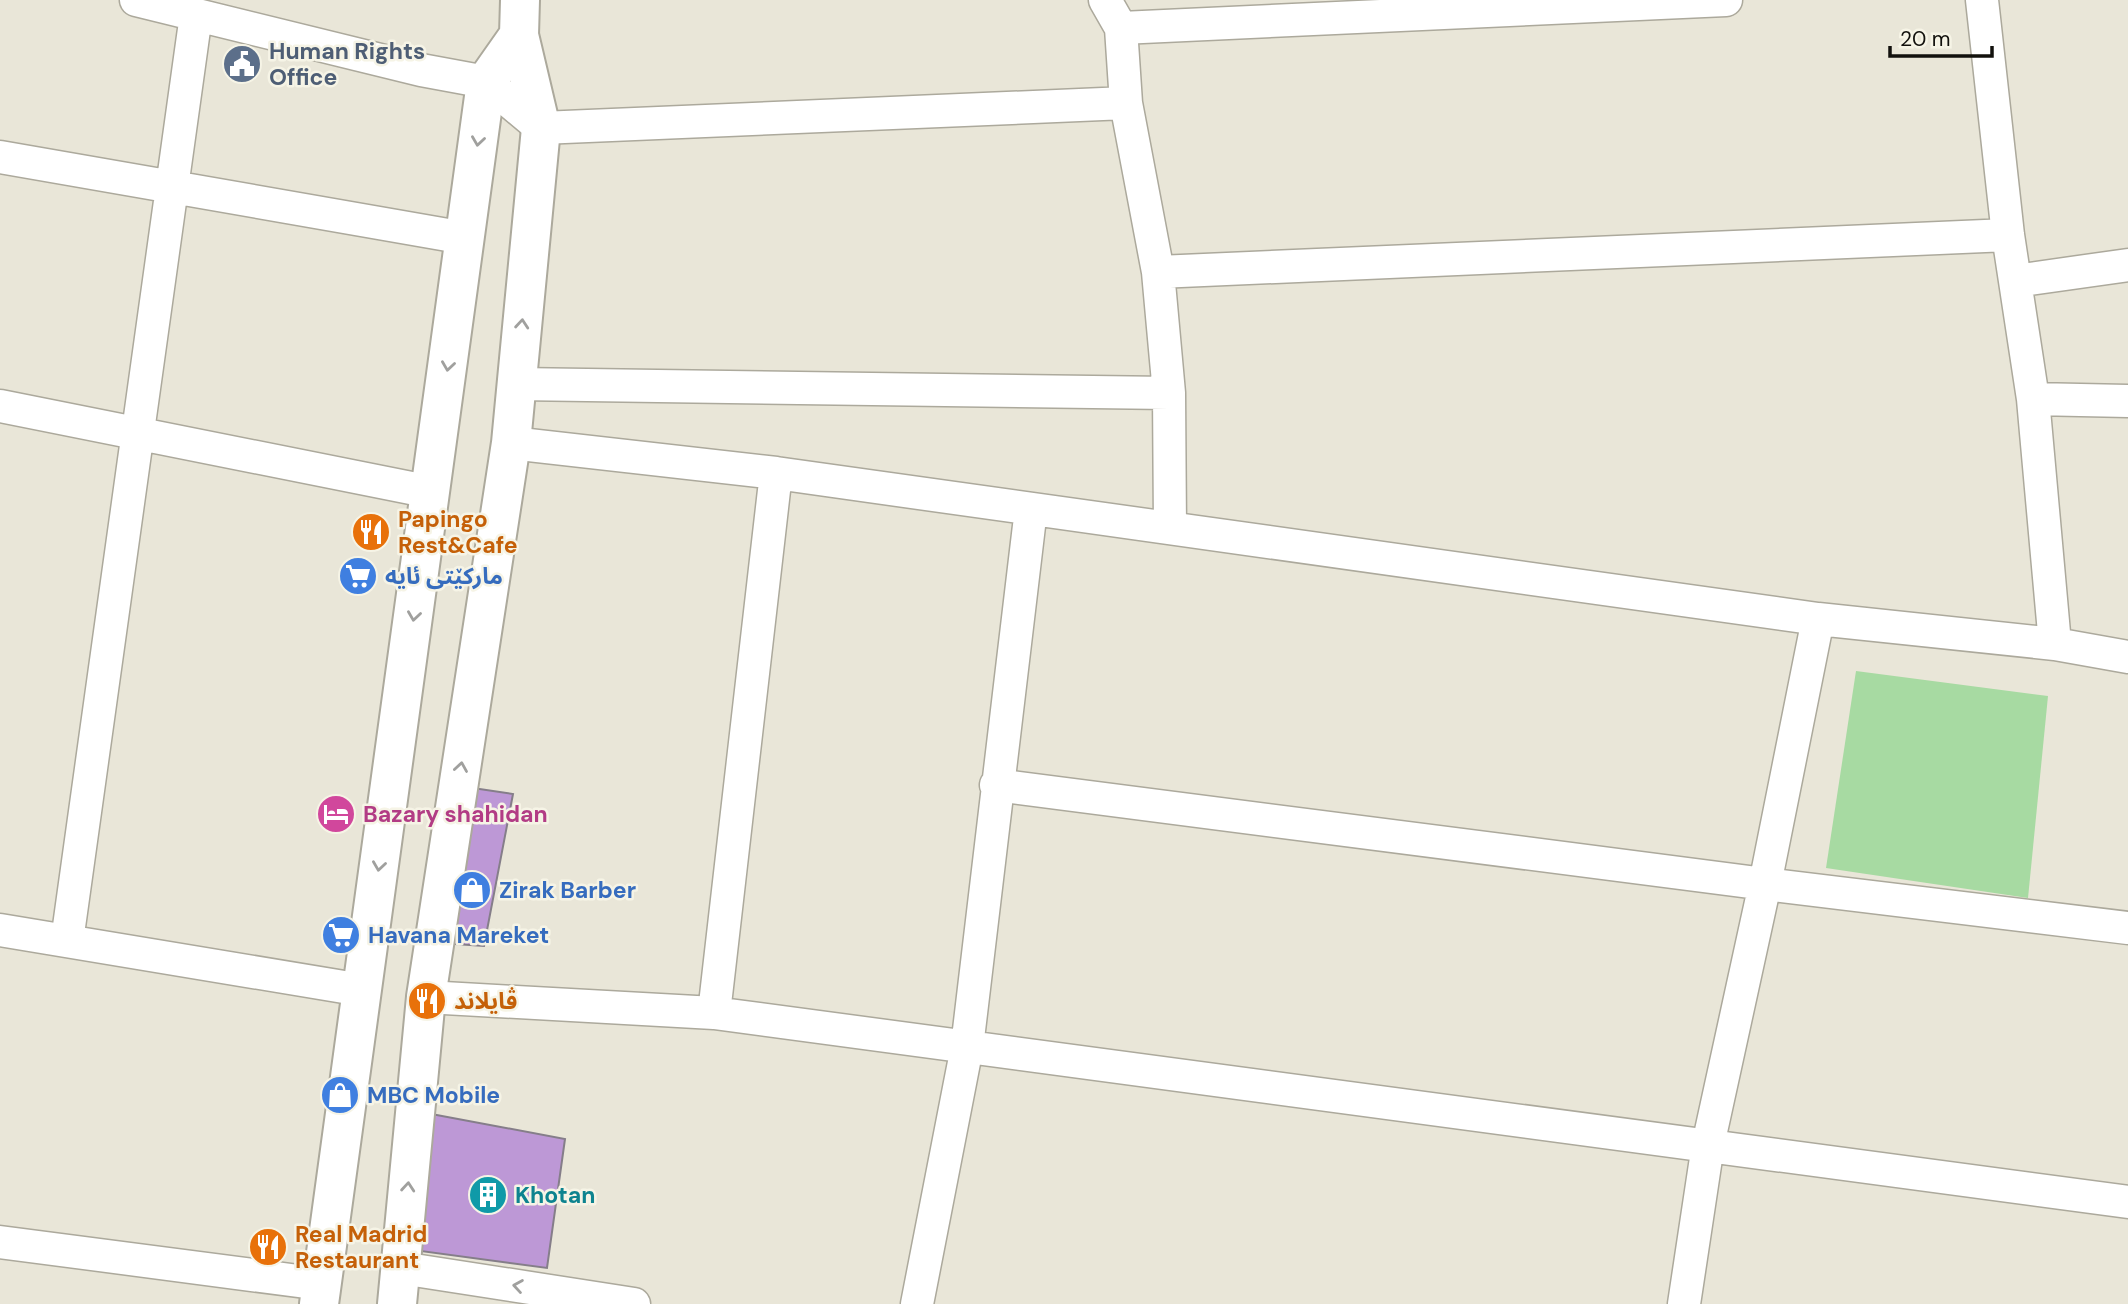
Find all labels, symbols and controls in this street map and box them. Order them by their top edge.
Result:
scale bar [1890,14,1992,58]
text: 20 m [1900,25,1951,53]
place label: Human Rights Office [269,36,425,92]
public building icon: Human Rights Office [221,43,263,85]
one-way arrow [471,135,486,147]
one-way arrow [514,318,529,329]
one-way arrow [440,360,455,372]
place label: Papingo Rest&Cafe [398,504,518,560]
restaurant icon: Papingo Rest&Cafe [350,511,392,553]
supermarket icon: مارکێتی ئایە [337,555,379,597]
place label: مارکێتی ئایە [385,561,503,591]
one-way arrow [406,610,421,622]
one-way arrow [453,761,468,773]
hotel icon: Bazary shahidan [315,793,357,835]
place label: Bazary shahidan [363,799,548,829]
one-way arrow [372,860,387,872]
shop icon: Zirak Barber [451,869,493,911]
place label: Zirak Barber [499,875,636,905]
supermarket icon: Havana Mareket [320,914,362,956]
place label: Havana Mareket [368,920,549,950]
restaurant icon: ڤایلاند [406,980,448,1022]
place label: ڤایلاند [454,986,517,1016]
shop icon: MBC Mobile [319,1074,361,1116]
place label: MBC Mobile [367,1080,500,1110]
building icon: Khotan [467,1174,509,1216]
place label: Khotan [515,1180,595,1210]
one-way arrow [400,1181,415,1192]
place label: Real Madrid Restaurant [295,1219,427,1275]
restaurant icon: Real Madrid Restaurant [247,1226,289,1268]
one-way arrow [512,1279,524,1294]

